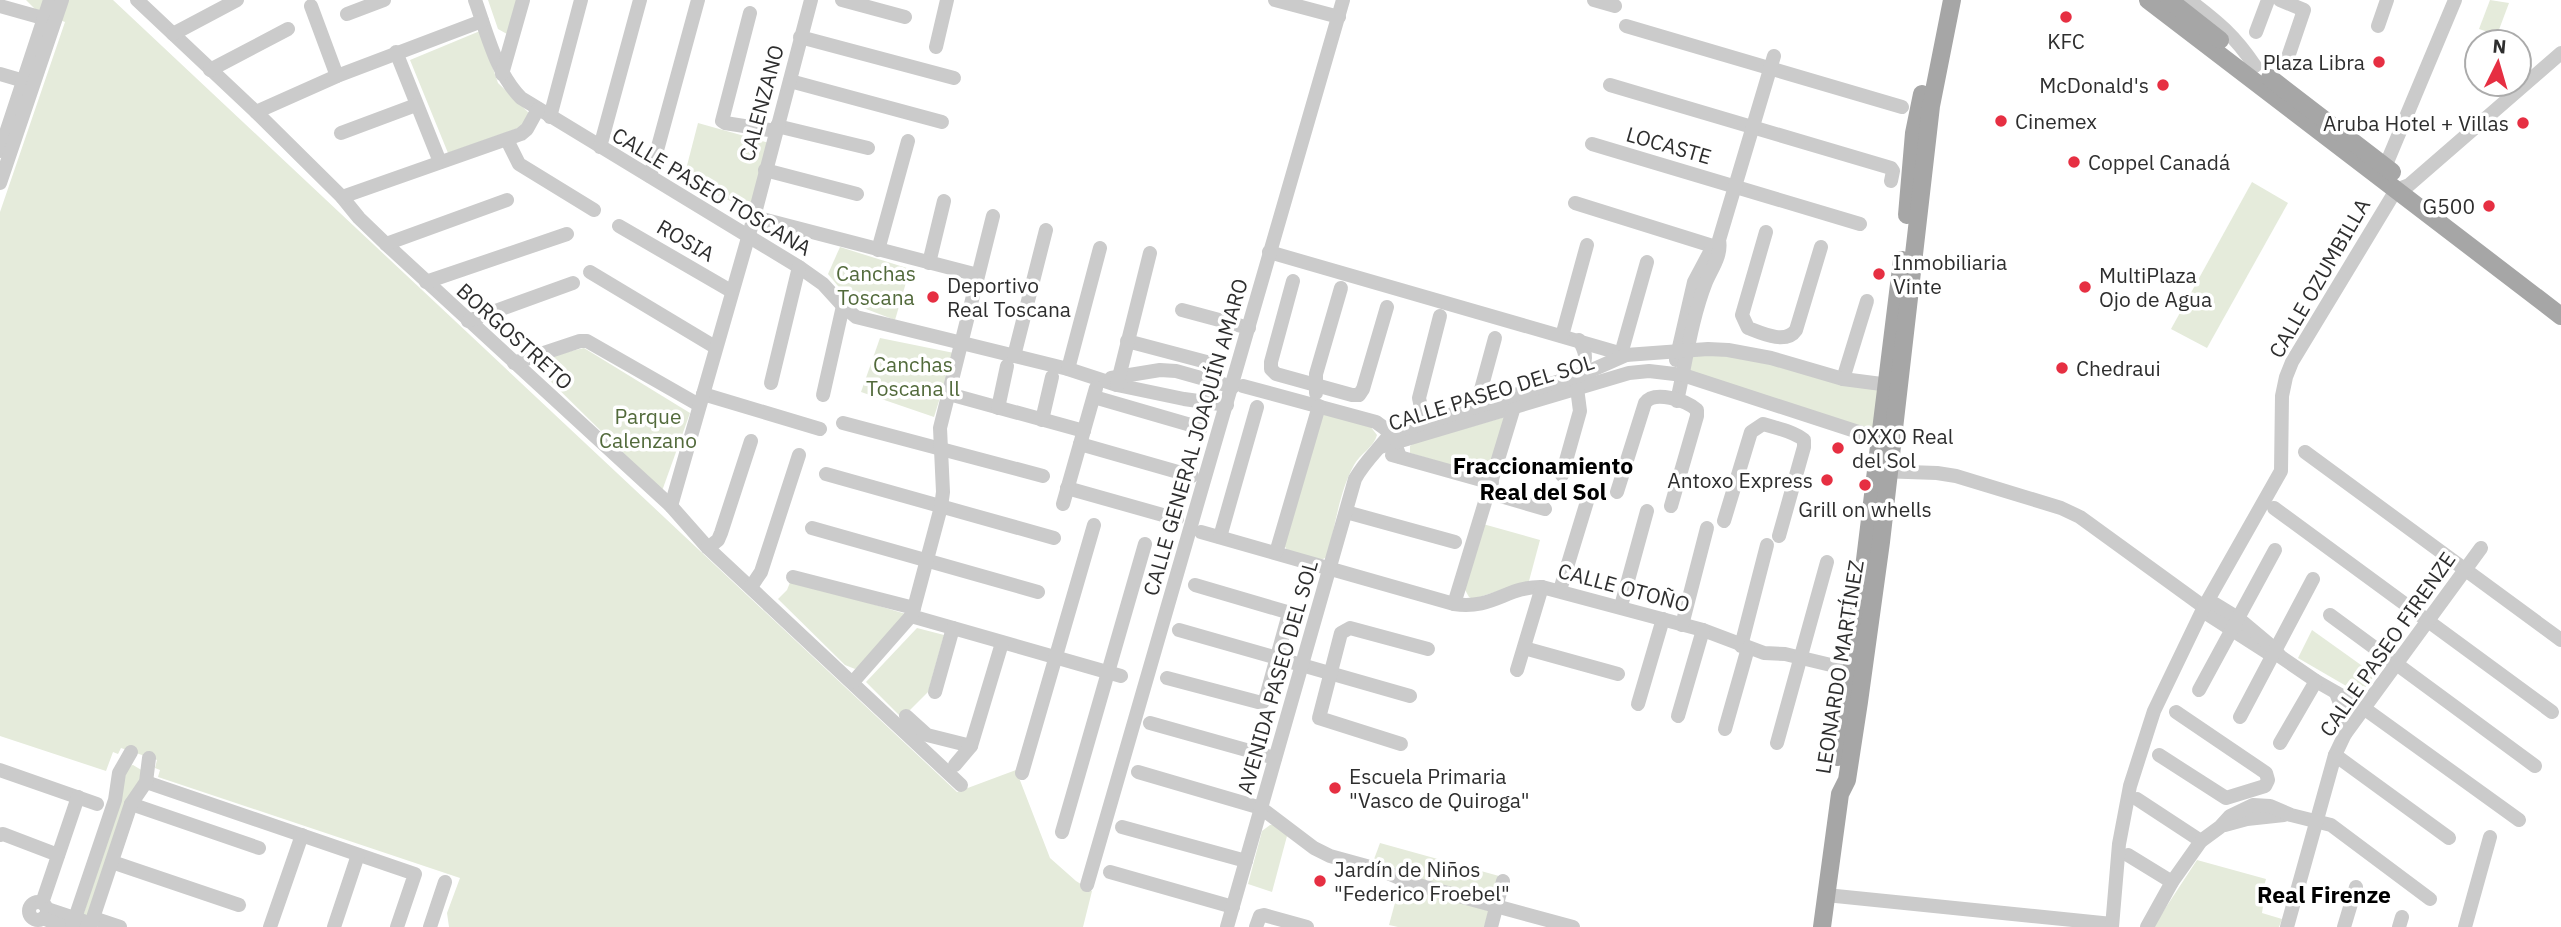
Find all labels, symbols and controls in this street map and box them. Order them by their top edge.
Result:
marker: KFC [2058,9,2074,25]
place label: KFC [2047,27,2085,55]
north arrow [2463,28,2533,98]
text: N [2492,34,2507,59]
street label: CALENZANO [732,42,790,164]
place label: Plaza Libra [2263,48,2365,76]
marker: Plaza Libra [2371,54,2387,70]
place label: McDonald's [2039,71,2149,99]
marker: McDonald's [2155,77,2171,93]
place label: Cinemex [2015,107,2097,135]
place label: Aruba Hotel + Villas [2323,109,2509,137]
marker: Cinemex [1993,113,2009,129]
marker: Aruba Hotel + Villas [2515,115,2531,131]
street label: LOCASTE [1623,119,1715,171]
street label: CALLE PASEO TOSCANA [607,120,817,262]
place label: Coppel Canadá [2088,148,2230,176]
marker: Coppel Canadá [2066,154,2082,170]
place label: G500 [2423,192,2475,220]
street label: CALLE OZUMBILLA [2262,193,2376,363]
marker: G500 [2481,198,2497,214]
street label: ROSIA [652,212,720,268]
place label: Inmobiliaria Vinte [1893,248,2007,300]
park label: Canchas Toscana [836,259,916,311]
place label: MultiPlaza Ojo de Agua [2099,261,2212,313]
marker: Inmobiliaria Vinte [1871,266,1887,282]
place label: Deportivo Real Toscana [947,271,1071,323]
street label: CALLE GENERAL JOAQUÍN AMARO [1136,275,1254,599]
street label: BORGOSTRETO [451,276,579,396]
marker: MultiPlaza Ojo de Agua [2077,279,2093,295]
marker: Deportivo Real Toscana [925,289,941,305]
street label: CALLE PASEO DEL SOL [1385,347,1597,437]
park label: Canchas Toscana ll [866,350,960,402]
place label: Chedraui [2076,354,2161,382]
marker: Chedraui [2054,360,2070,376]
park label: Parque Calenzano [599,402,697,454]
place label: OXXO Real del Sol [1852,422,1954,474]
marker: OXXO Real del Sol [1830,440,1846,456]
district label: Fraccionamiento Real del Sol [1453,450,1633,506]
place label: Antoxo Express [1667,466,1813,494]
marker: Antoxo Express [1819,472,1835,488]
marker: Grill on whells [1857,477,1873,493]
place label: Grill on whells [1798,495,1932,523]
street label: CALLE PASEO FIRENZE [2313,546,2461,742]
street label: CALLE OTOÑO [1555,556,1693,618]
street label: AVENIDA PASEO DEL SOL [1230,557,1324,797]
street label: LEONARDO MARTÍNEZ [1808,558,1870,776]
place label: Escuela Primaria "Vasco de Quiroga" [1349,762,1530,814]
marker: Escuela Primaria "Vasco de Quiroga" [1327,780,1343,796]
place label: Jardín de Niños "Federico Froebel" [1334,855,1510,907]
marker: Jardín de Niños "Federico Froebel" [1312,873,1328,889]
district label: Real Firenze [2257,879,2391,909]

